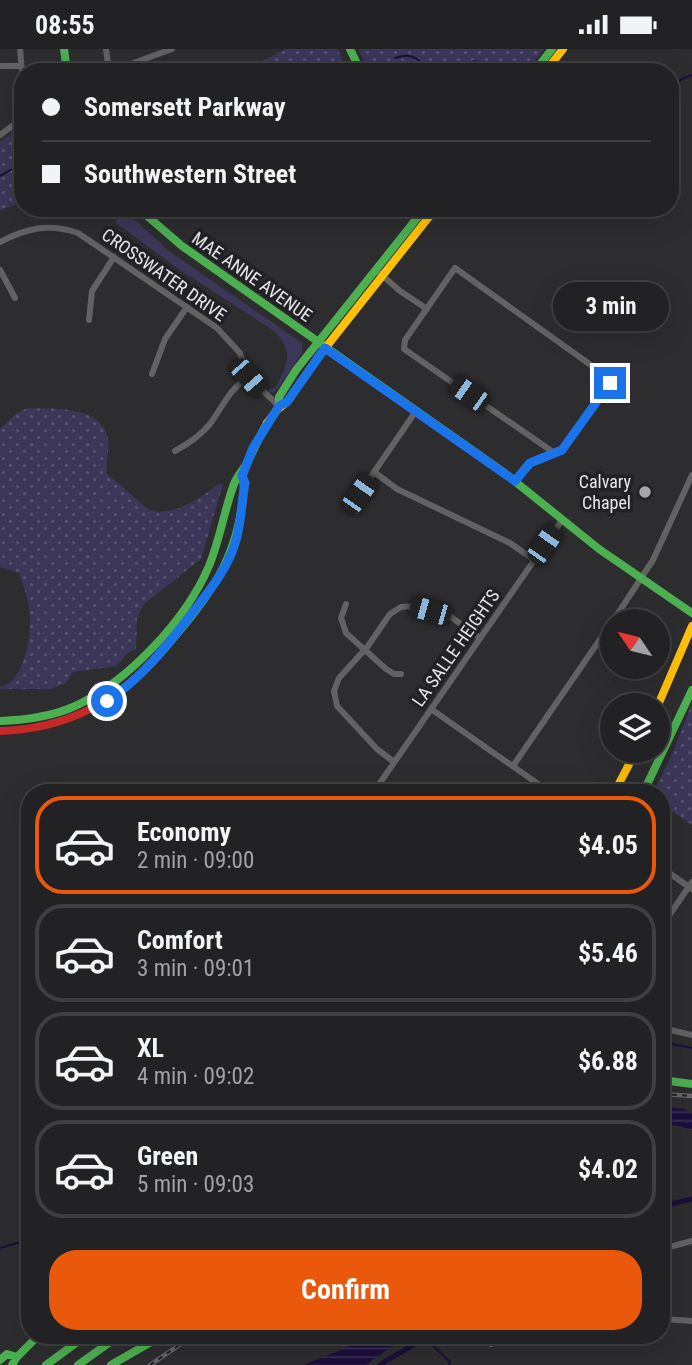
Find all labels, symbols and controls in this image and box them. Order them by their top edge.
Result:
text: 08:55 [35,10,95,40]
text: Somersett Parkway [84,92,286,122]
text: Southwestern Street [84,159,296,189]
street label: CROSSWATER DRIVE [98,224,231,325]
street label: MAE ANNE AVENUE [188,227,316,326]
callout: 3 min [552,281,668,331]
text: 3 min [585,293,637,320]
car [227,354,270,400]
route end [594,367,626,399]
car [446,373,493,415]
car [339,471,380,517]
place label: Calvary Chapel [579,471,631,513]
marker: Calvary Chapel [637,484,653,500]
car [524,522,565,568]
street label: LA SALLE HEIGHTS [407,585,504,710]
car [407,595,454,627]
north arrow [600,609,670,679]
map controls [600,609,670,763]
route start [91,685,123,717]
button: layers [600,693,670,763]
icon: car [53,814,116,877]
text: Economy [137,817,231,847]
text: $4.05 [578,830,638,860]
text: 2 min · 09:00 [137,847,254,874]
icon: car [53,922,116,985]
text: Comfort [137,925,223,955]
text: $5.46 [578,938,638,968]
text: 3 min · 09:01 [137,955,254,982]
icon: car [53,1030,116,1093]
text: XL [137,1033,164,1063]
text: $6.88 [578,1046,638,1076]
text: 4 min · 09:02 [137,1063,254,1090]
icon: car [53,1138,116,1201]
text: Green [137,1141,198,1171]
text: $4.02 [578,1154,638,1184]
text: 5 min · 09:03 [137,1171,254,1198]
button: Confirm [49,1250,642,1330]

